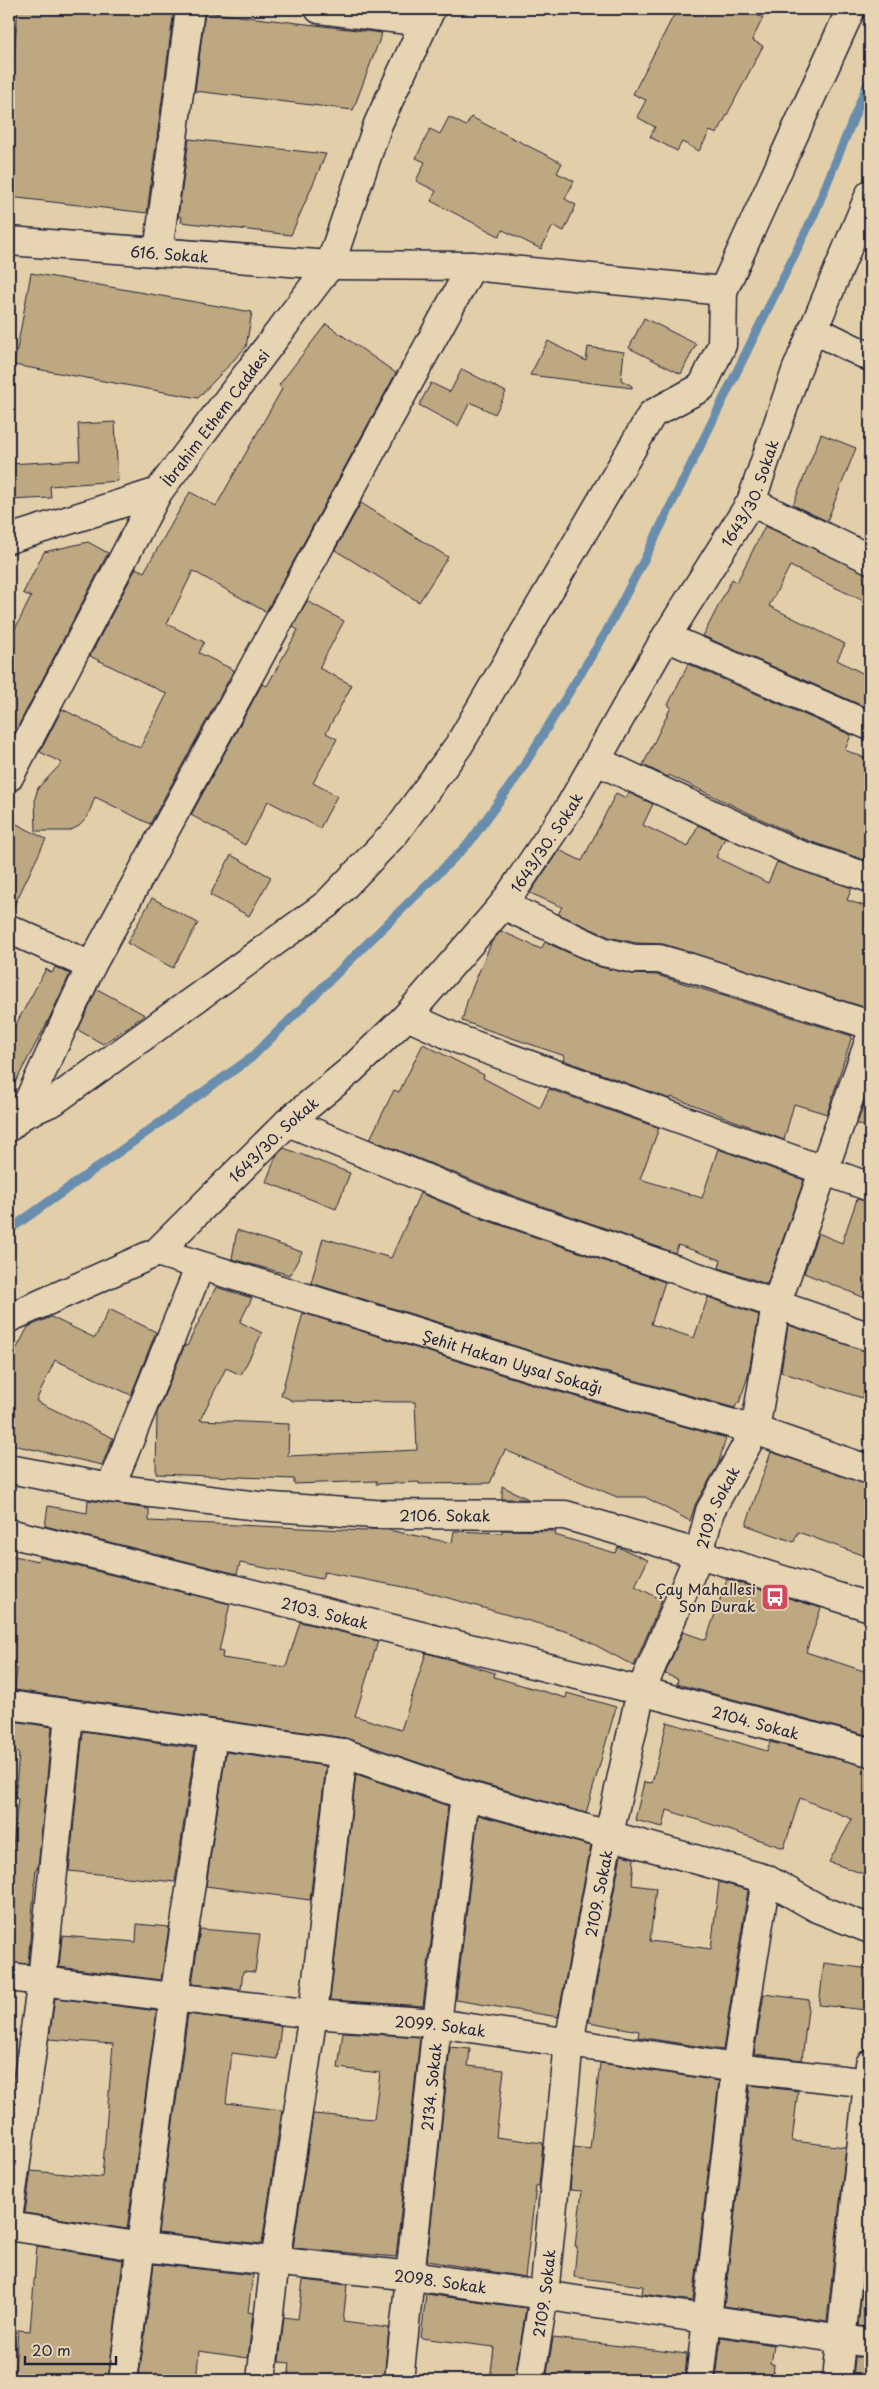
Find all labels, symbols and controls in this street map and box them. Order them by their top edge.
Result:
street label: 616. Sokak [130,239,210,267]
street label: İbrahim Ethem Caddesi [155,344,274,491]
street label: 1643/30. Sokak [714,436,783,551]
street label: 1643/30. Sokak [504,787,588,897]
street label: 1643/30. Sokak [223,1090,323,1187]
street label: Şehit Hakan Uysal Sokağı [420,1323,606,1399]
street label: 2109. Sokak [689,1461,745,1551]
street label: 2106. Sokak [399,1503,491,1526]
place label: Çay Mahallesi Son Durak [655,1577,756,1617]
bus stop icon: Çay Mahallesi Son Durak [760,1582,790,1612]
street label: 2103. Sokak [279,1590,372,1634]
street label: 2104. Sokak [710,1699,803,1744]
street label: 2109. Sokak [578,1847,617,1939]
street label: 2099. Sokak [394,2008,488,2042]
street label: 2134. Sokak [414,2041,446,2132]
street label: 2109. Sokak [526,2248,560,2339]
street label: 2098. Sokak [393,2263,489,2298]
scale bar [25,2334,116,2366]
text: 20 m [32,2338,71,2361]

